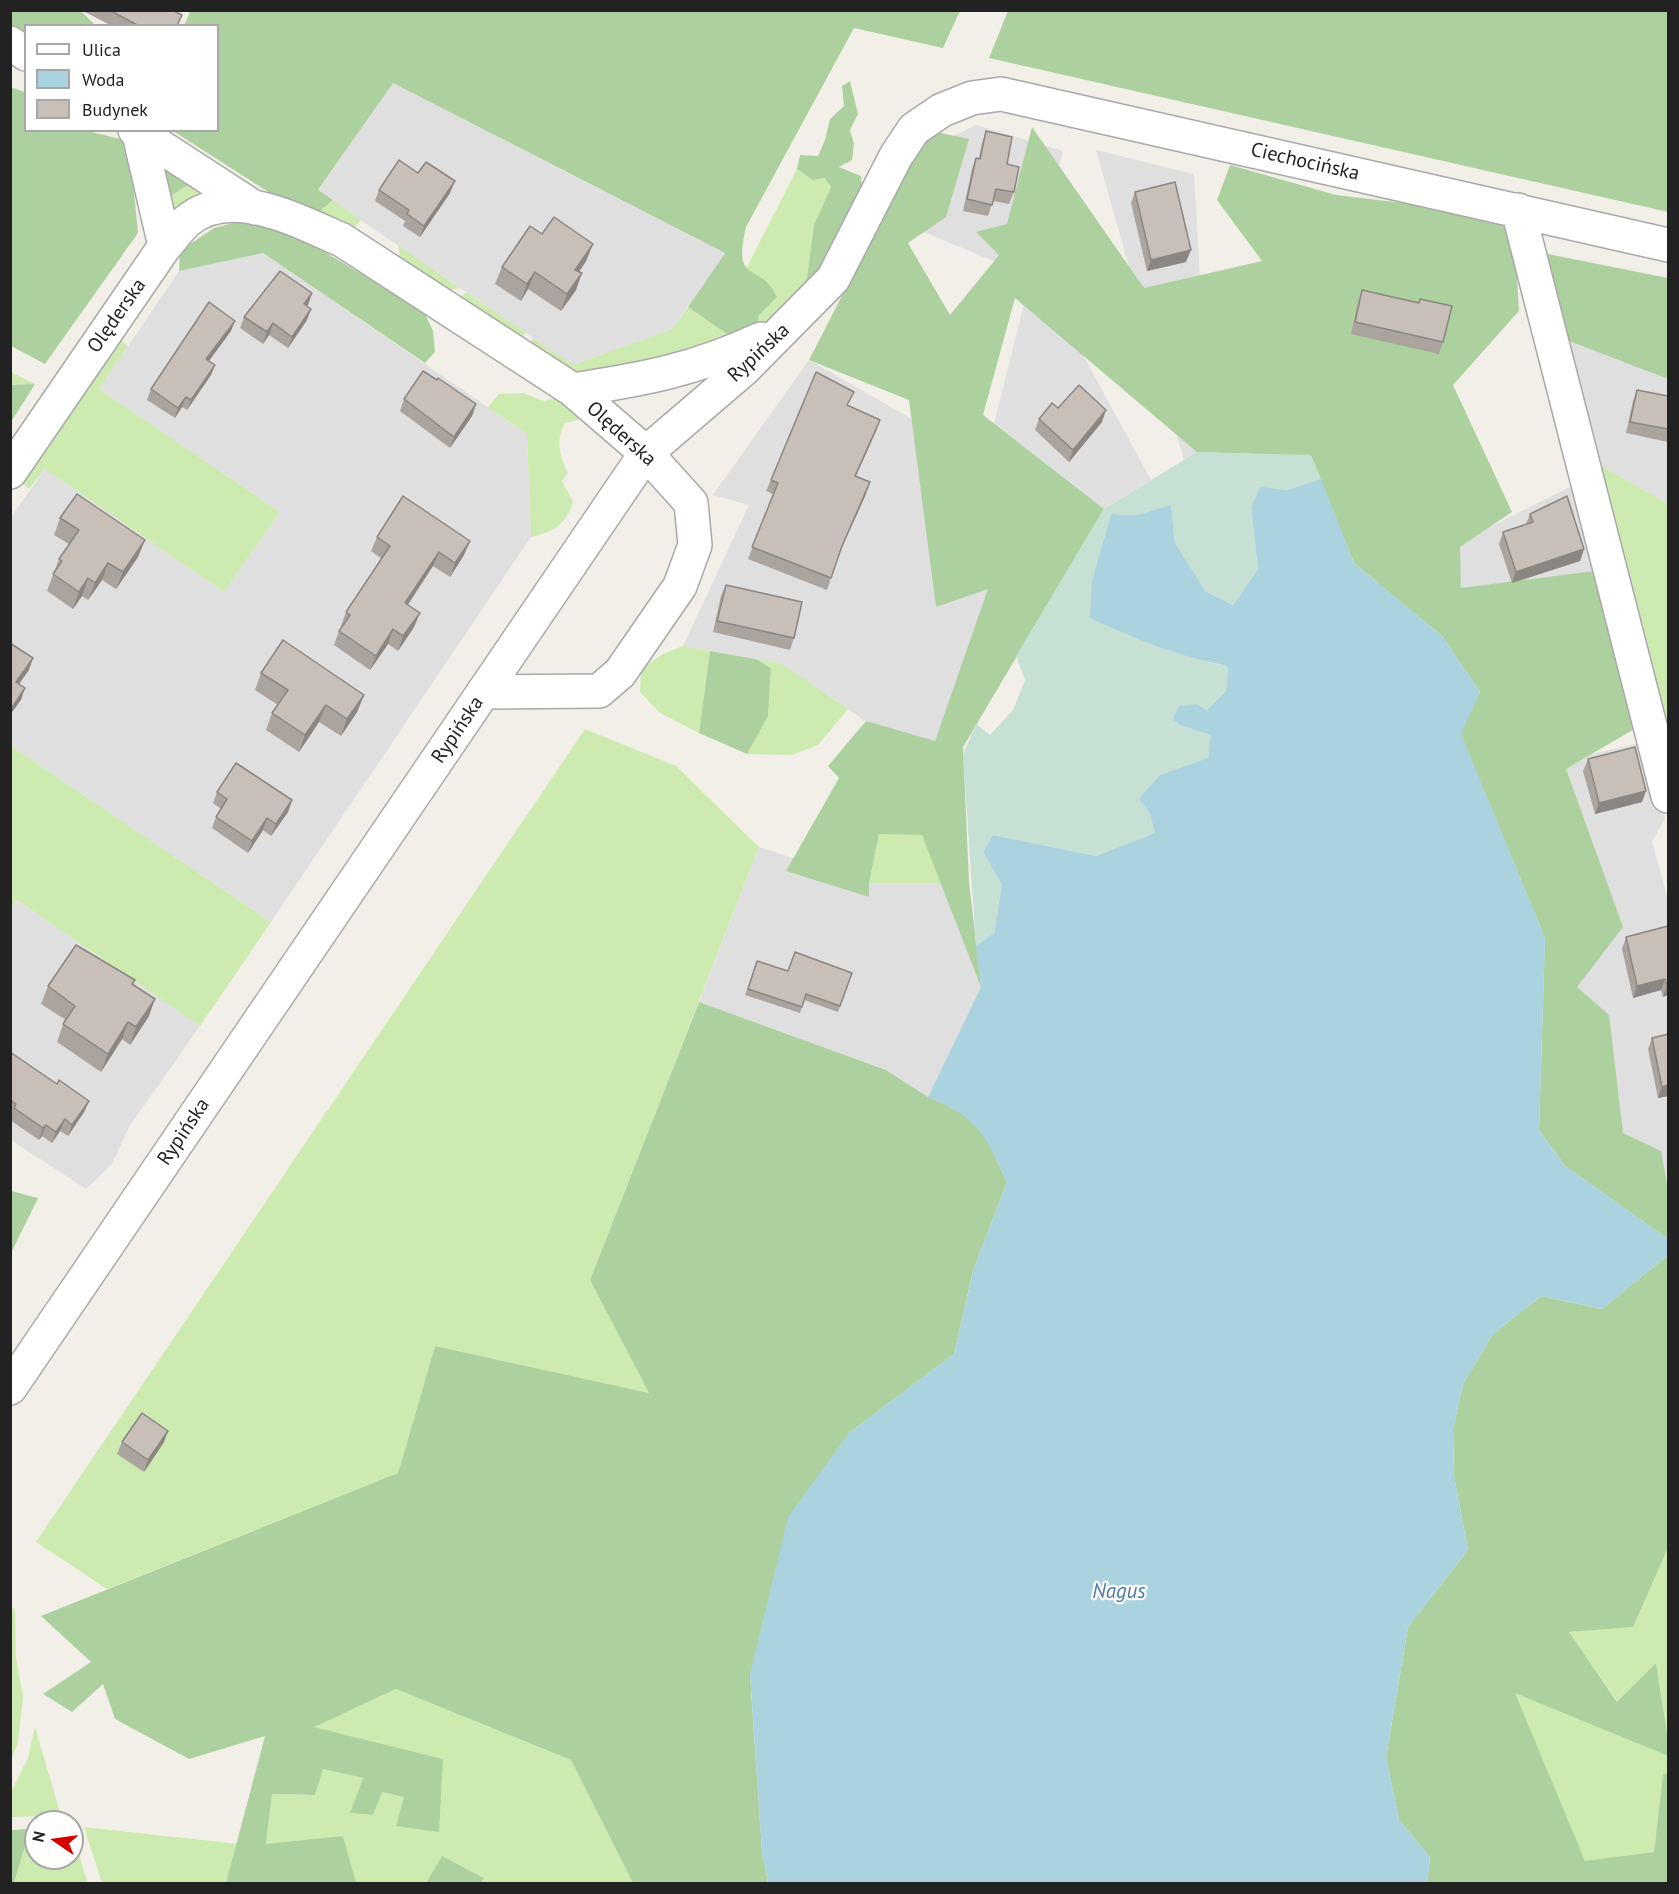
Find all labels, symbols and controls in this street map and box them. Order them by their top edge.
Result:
legend [24,24,219,132]
text: Ulica [82,38,121,61]
text: Woda [82,68,124,91]
text: Budynek [82,98,148,121]
street label: Ciechocińska [1248,138,1362,186]
street label: Olęderska [83,274,151,358]
street label: Rypińska [723,318,795,388]
street label: Olęderska [581,397,661,471]
street label: Rypińska [427,692,489,768]
street label: Rypińska [153,1094,215,1170]
water label: Nagus [1092,1579,1146,1605]
north arrow [24,1810,84,1870]
text: N [27,1829,49,1844]

